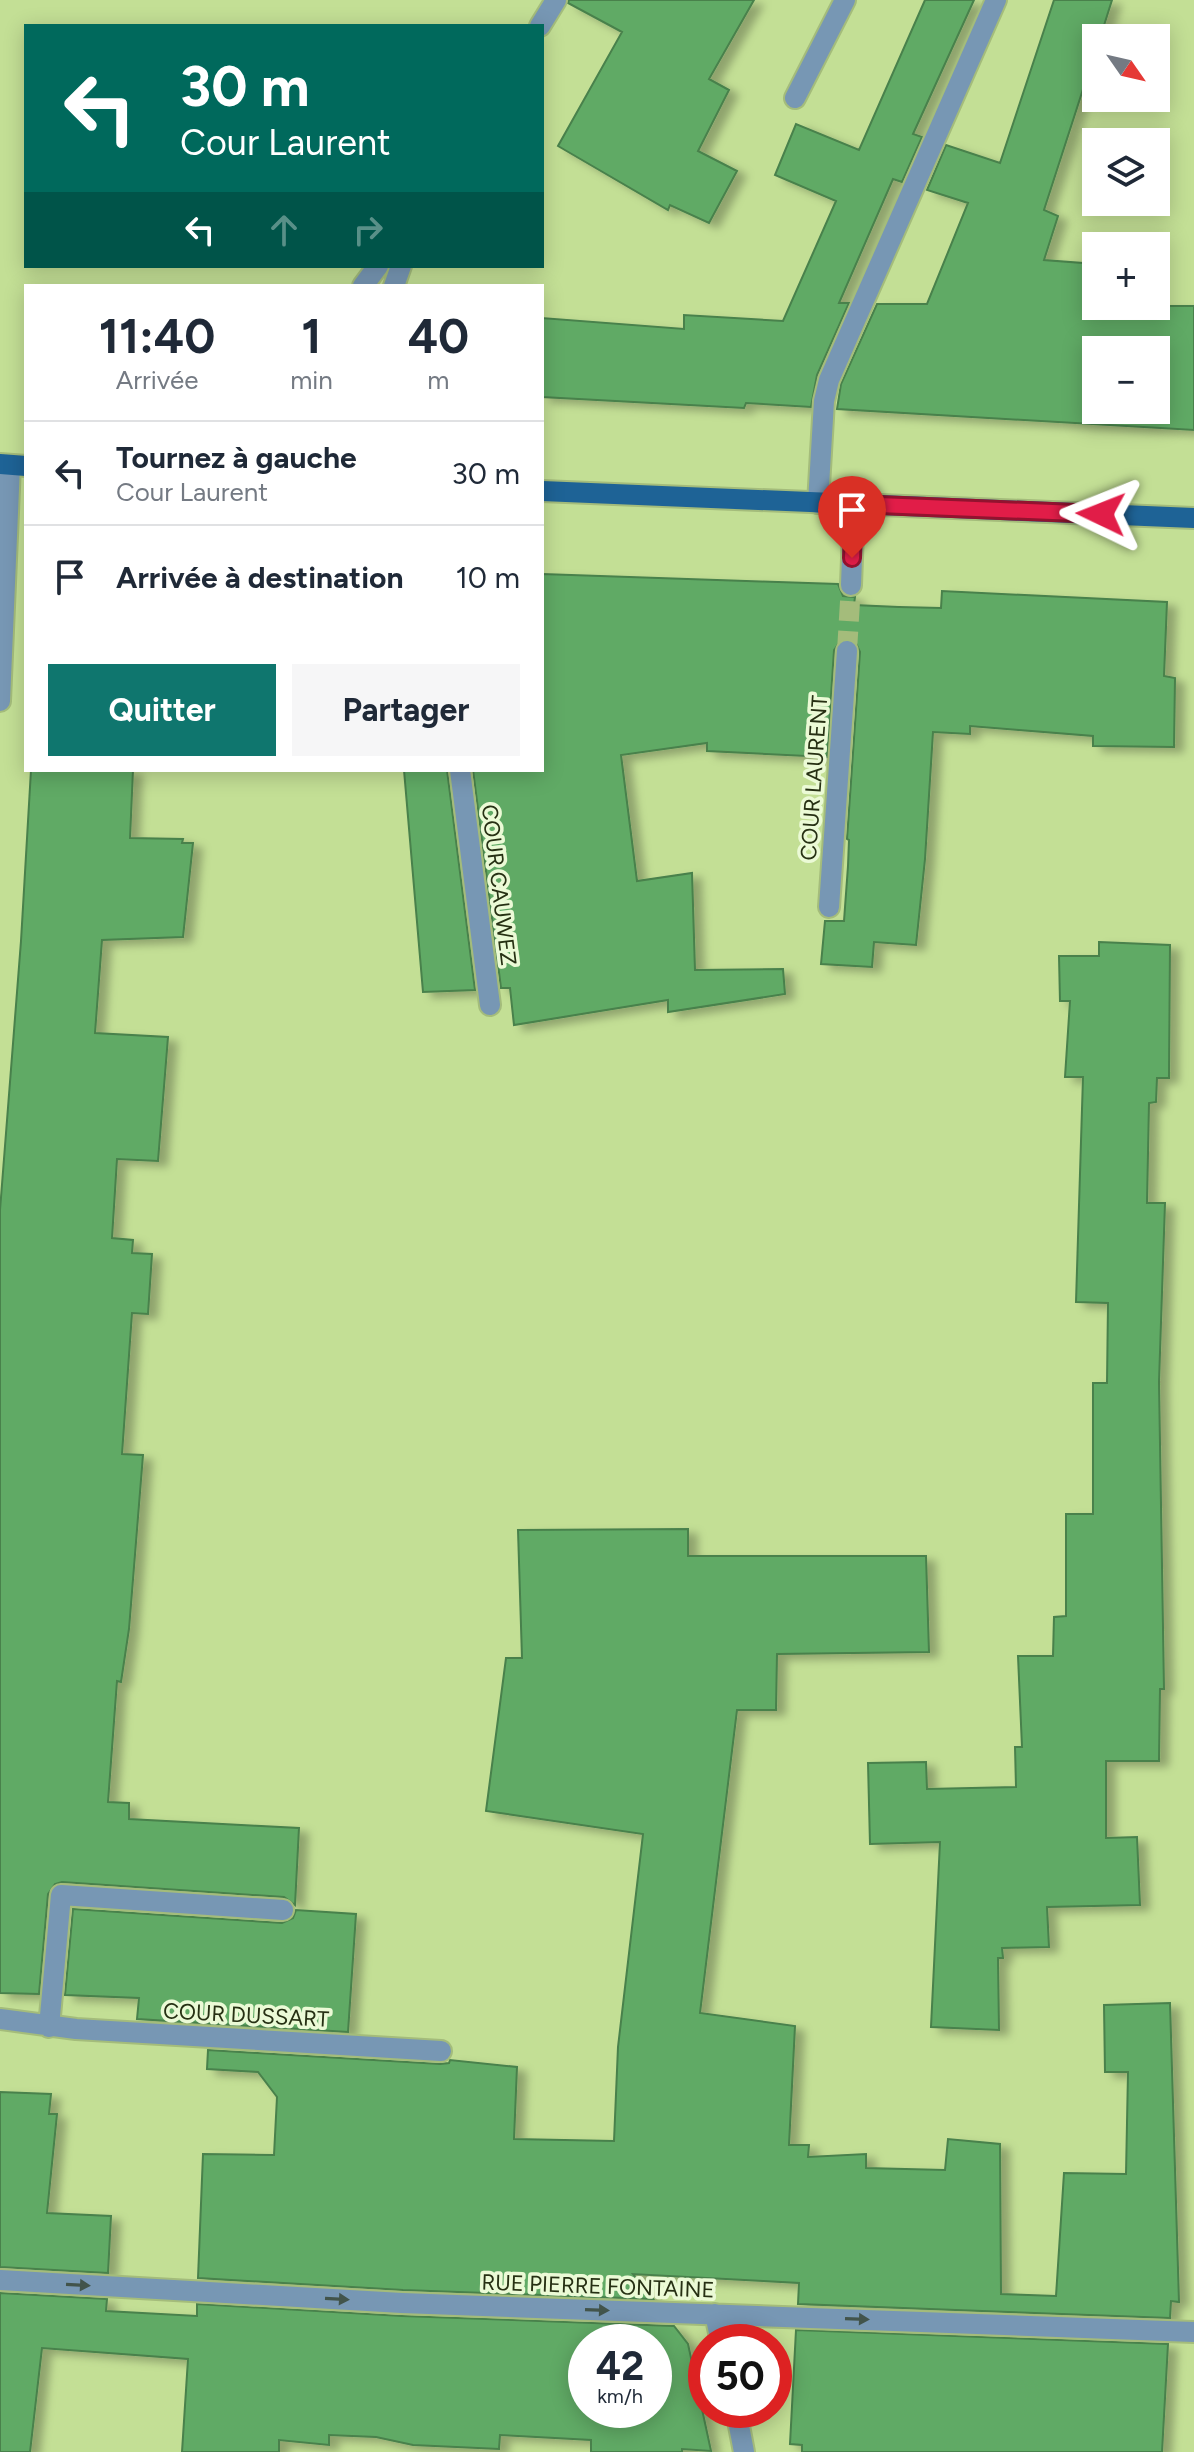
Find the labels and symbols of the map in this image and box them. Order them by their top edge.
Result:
north arrow [1082,24,1170,112]
position arrow [1059,472,1143,556]
pin [818,476,886,558]
street label: COUR LAURENT [795,694,833,862]
street label: COUR CAUWEZ [476,803,522,967]
street label: COUR DUSSART [162,1997,330,2033]
street label: RUE PIERRE FONTAINE [481,2268,715,2304]
one-way arrow [66,2278,91,2291]
one-way arrow [325,2293,350,2306]
one-way arrow [585,2303,610,2316]
one-way arrow [845,2313,870,2326]
speed limit sign: 50 [688,2324,792,2428]

